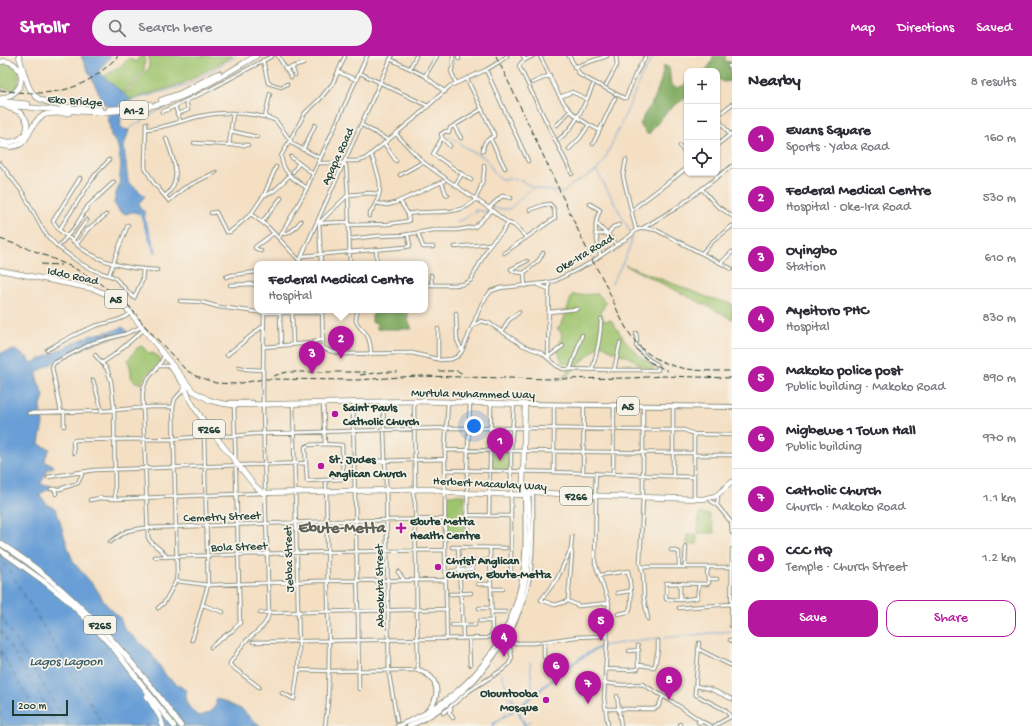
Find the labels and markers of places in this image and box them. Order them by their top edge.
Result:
pin: 2 [328,326,354,359]
pin: 3 [299,341,325,374]
place label: Saint Pauls Catholic Church [342,402,420,430]
marker: Saint Pauls Catholic Church [330,409,340,419]
pin: 1 [487,428,513,461]
place label: St. Judes Anglican Church [328,454,407,482]
marker: St. Judes Anglican Church [316,461,326,471]
place label: Ebute Metta Health Centre [409,516,481,544]
marker: Ebute Metta Health Centre [395,522,407,534]
place label: Christ Anglican Church, Ebute-Metta [445,555,553,583]
marker: Christ Anglican Church, Ebute-Metta [433,562,443,572]
pin: 5 [588,608,614,641]
pin: 4 [491,624,517,657]
pin: 6 [543,653,569,686]
pin: 8 [656,667,682,700]
pin: 7 [575,671,601,704]
place label: Olountooba Mosque [480,688,539,716]
marker: Olountooba Mosque [541,695,551,705]

